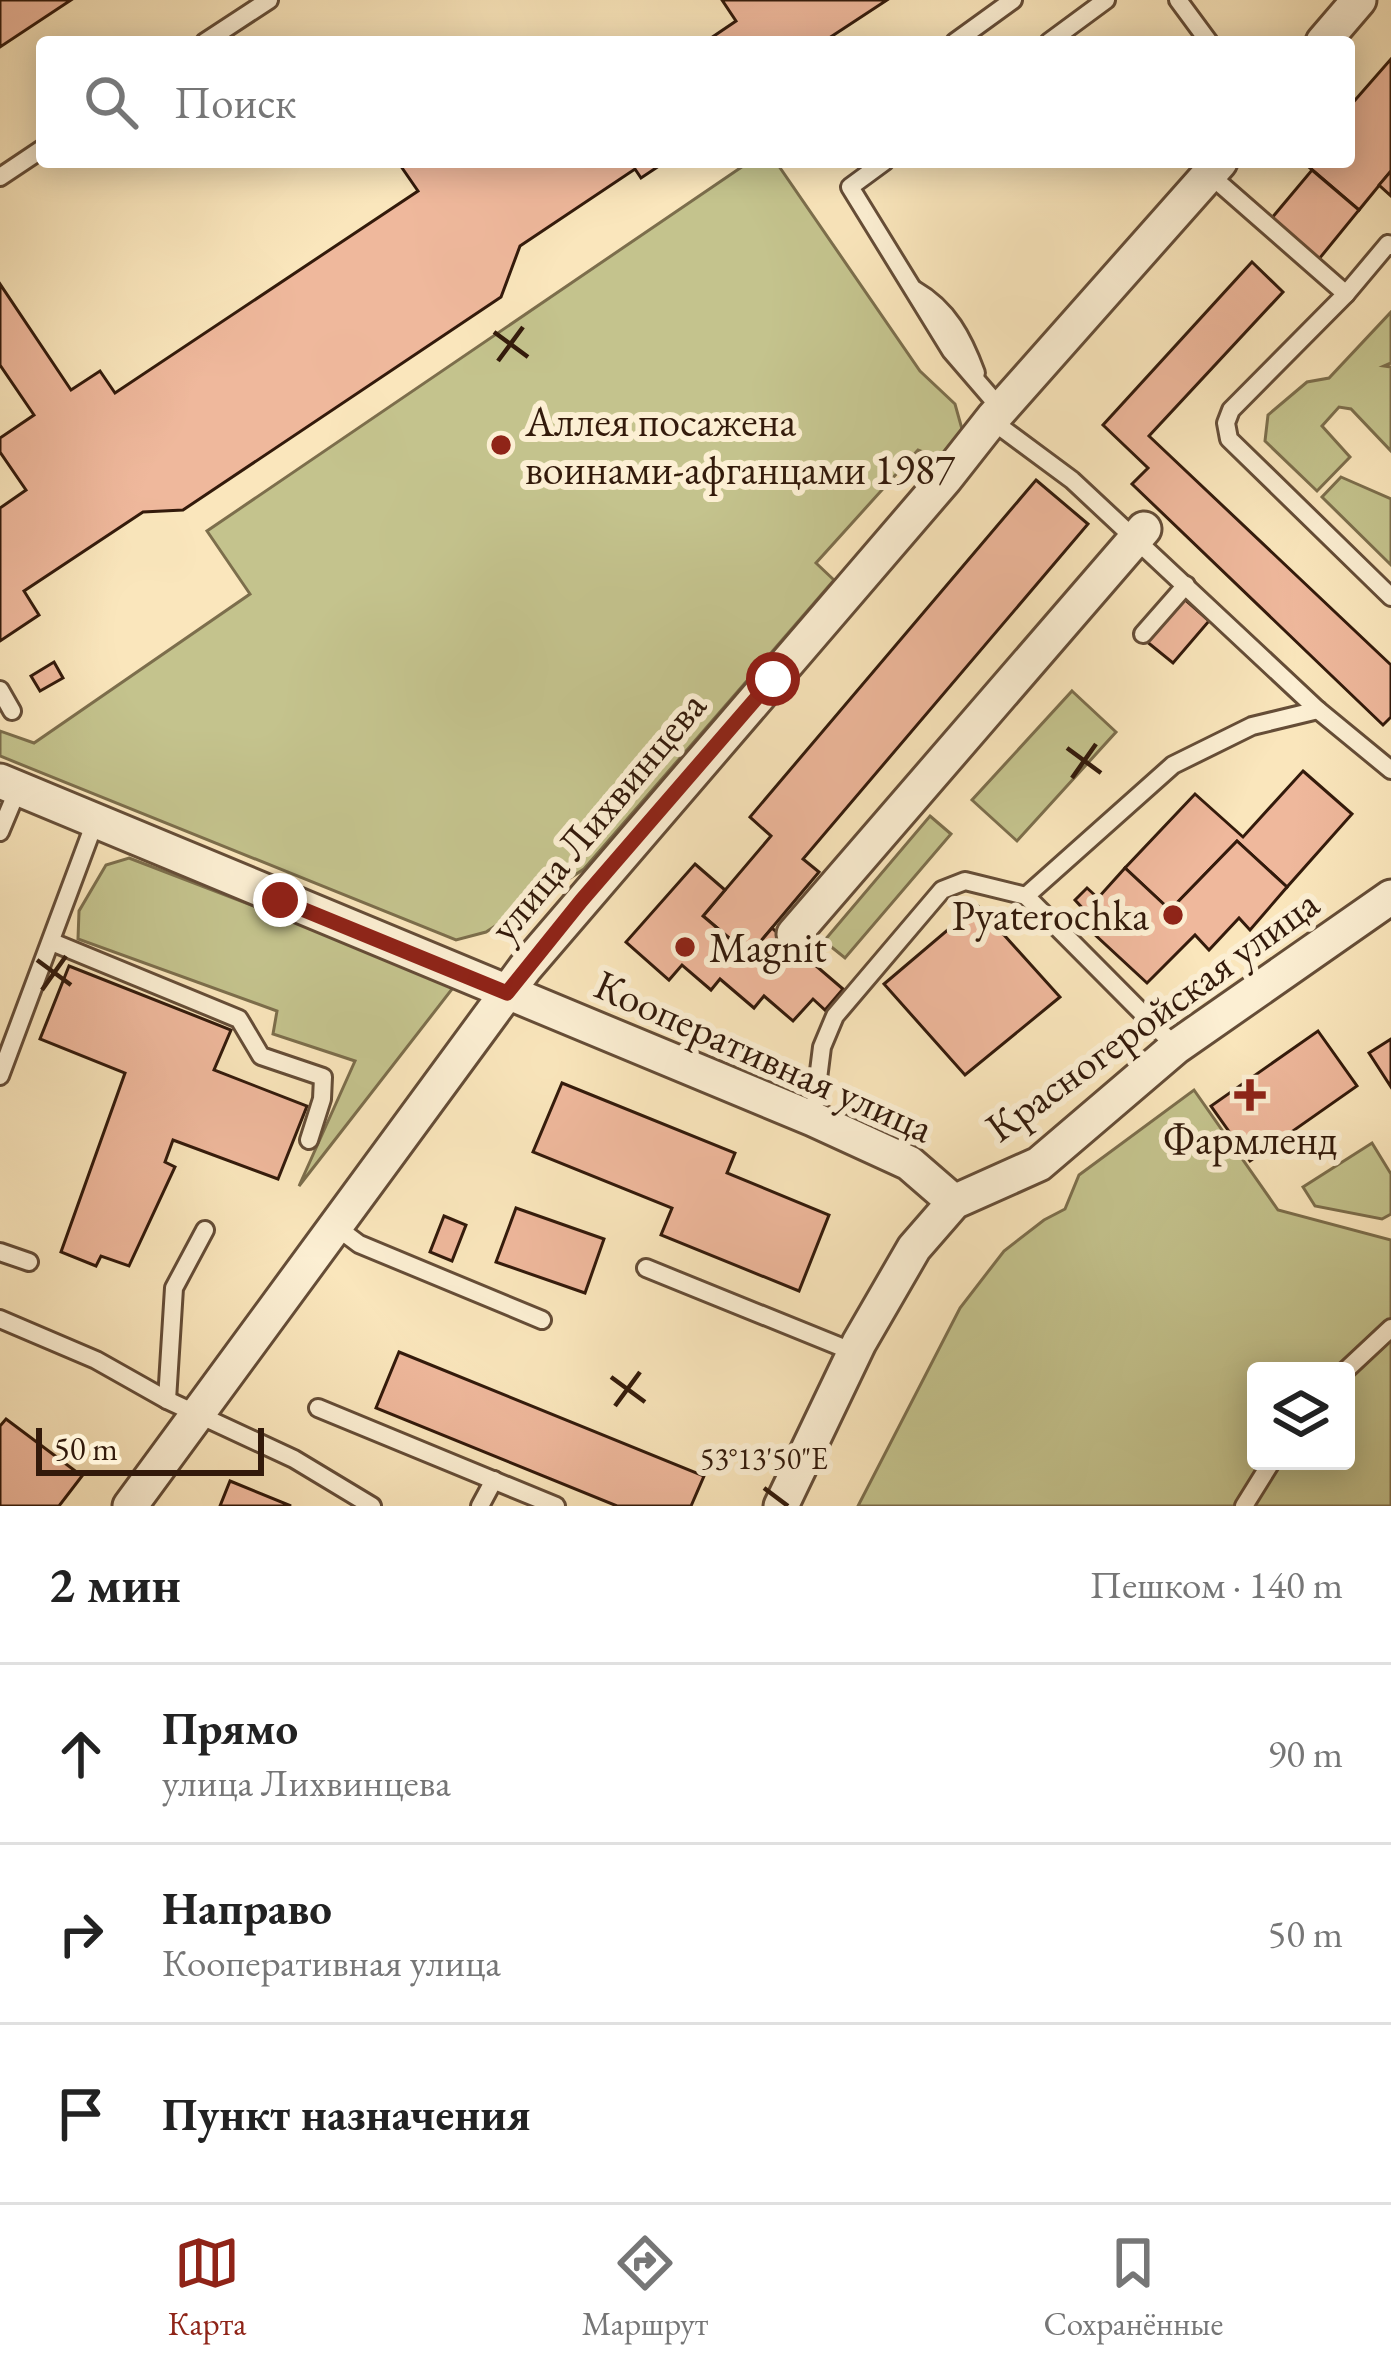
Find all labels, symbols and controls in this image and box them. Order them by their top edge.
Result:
search box [36,36,1355,168]
icon: search [78,69,144,135]
text: Поиск [174,73,296,131]
place label: Аллея посажена воинами-афганцами 1987 [524,394,956,497]
marker: Аллея посажена воинами-афганцами 1987 [488,432,514,458]
route start [746,652,800,706]
street label: улица Лихвинцева [476,679,718,953]
route end [253,873,307,927]
street label: Красногеройская улица [975,875,1330,1154]
place label: Pyaterochka [952,888,1149,943]
marker: Pyaterochka [1160,902,1186,928]
place label: Magnit [709,920,827,975]
marker: Magnit [672,934,698,960]
street label: Кооперативная улица [586,957,942,1155]
marker: Фармленд [1237,1082,1263,1108]
place label: Фармленд [1163,1112,1337,1167]
map controls [1247,1362,1355,1470]
button: layers [1247,1362,1355,1470]
scale bar [36,1422,264,1475]
text: 50 m [54,1427,118,1470]
text: 53°13'50"E [700,1439,828,1478]
text: 2 мин [48,1551,181,1617]
text: Пешком · 140 m [1090,1559,1343,1610]
text: Прямо [162,1699,298,1757]
icon: ahead [48,1721,114,1787]
text: 90 m [1267,1728,1343,1779]
text: улица Лихвинцева [162,1757,451,1808]
text: Направо [162,1879,332,1937]
icon: right [48,1901,114,1967]
text: 50 m [1267,1908,1343,1959]
text: Кооперативная улица [162,1937,501,1988]
icon: arrive [48,2081,114,2147]
text: Пункт назначения [162,2085,531,2143]
tab: Карта [168,2230,246,2345]
tab: Маршрут [582,2230,708,2345]
tab: Сохранённые [1043,2230,1223,2345]

